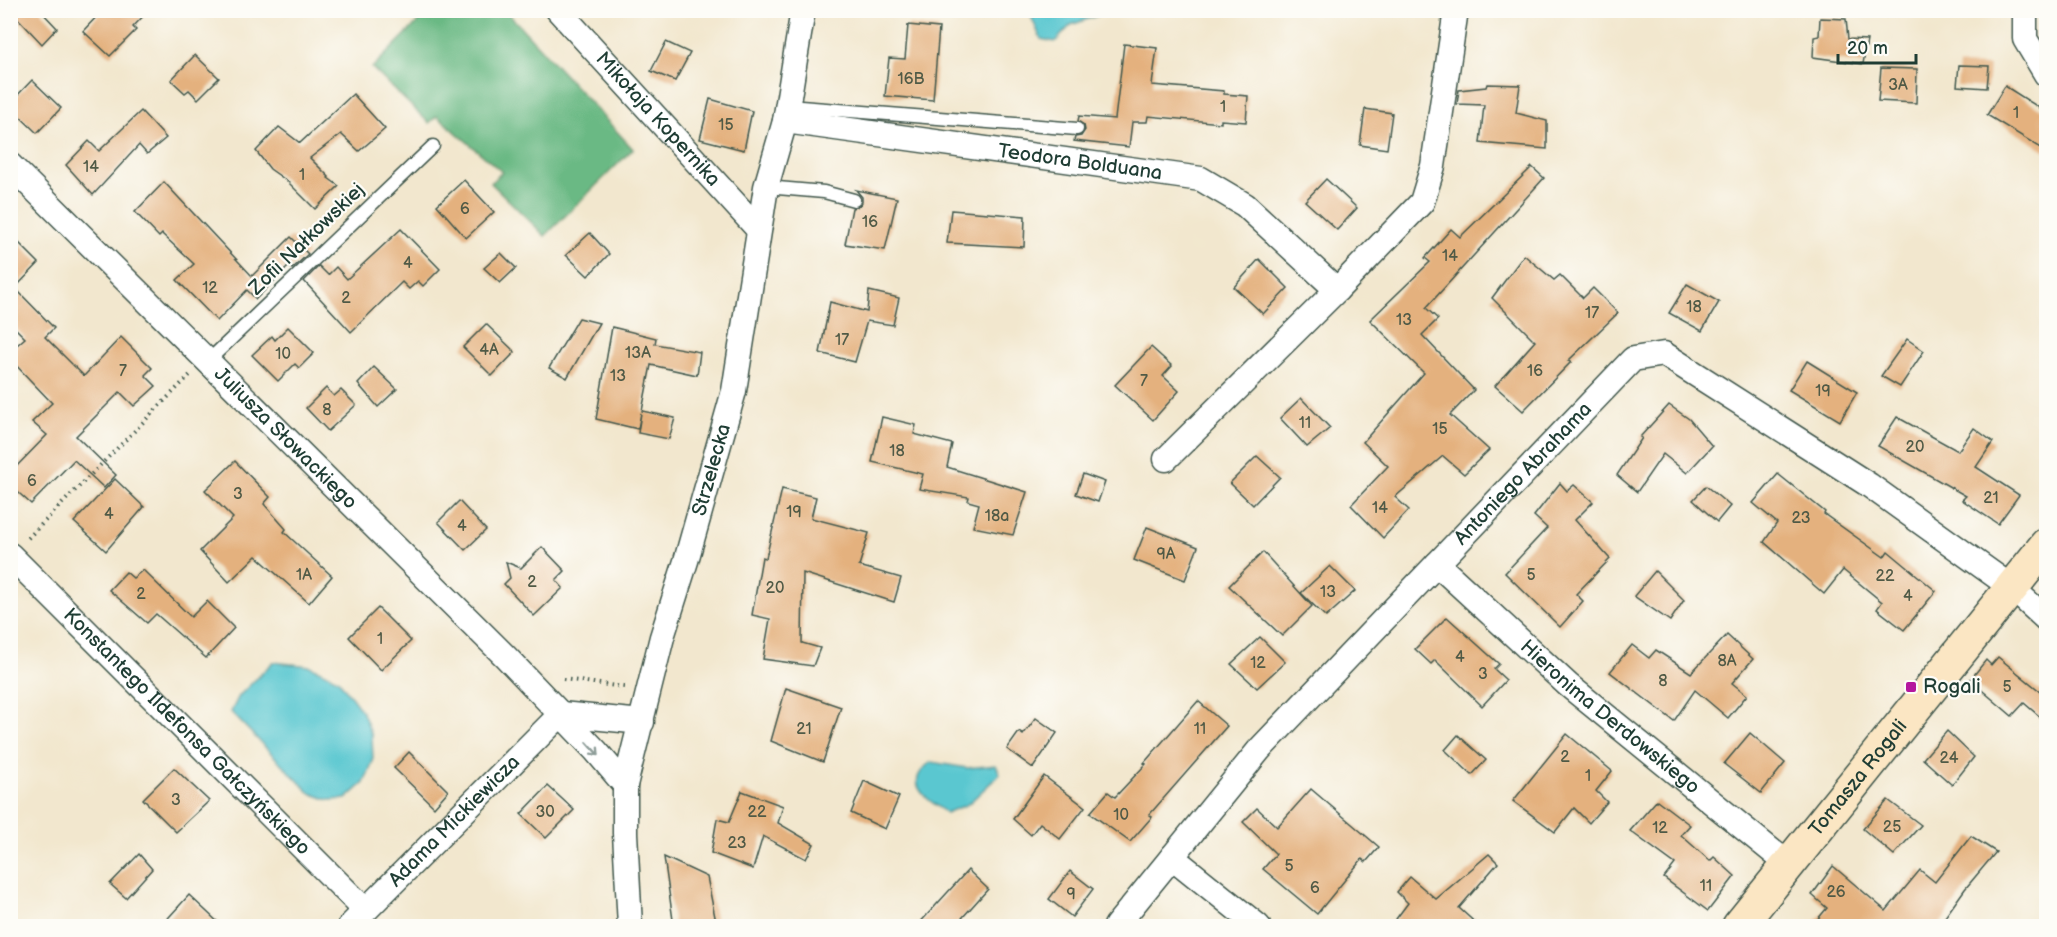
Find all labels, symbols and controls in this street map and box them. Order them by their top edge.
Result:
scale bar [1838,27,1916,65]
text: 20 m [1847,38,1888,59]
street label: Mikołaja Kopernika [591,47,725,191]
house number: 16B [898,70,924,89]
house number: 3A [1888,76,1908,95]
house number: 1 [1220,98,1226,117]
house number: 1 [2013,104,2019,123]
house number: 15 [718,116,734,135]
street label: Teodora Bolduana [997,139,1164,185]
house number: 14 [83,158,99,177]
house number: 1 [299,166,305,185]
street label: Zofii Nałkowskiej [244,178,370,301]
house number: 6 [460,200,470,219]
house number: 16 [862,213,878,232]
house number: 14 [1442,247,1458,266]
house number: 4 [403,254,413,273]
house number: 12 [202,279,218,298]
house number: 2 [341,289,351,308]
house number: 18 [1686,298,1702,317]
house number: 17 [1585,304,1599,323]
house number: 13 [1396,311,1412,330]
house number: 17 [835,331,849,350]
house number: 4A [479,341,499,360]
house number: 13A [625,344,651,363]
house number: 10 [275,345,291,364]
house number: 7 [119,362,127,381]
street label: Juliusza Słowackiego [209,362,362,514]
house number: 16 [1527,362,1543,381]
house number: 13 [610,367,626,386]
house number: 7 [1140,372,1148,391]
house number: 19 [1815,382,1831,401]
street label: Antoniego Abrahama [1449,397,1597,550]
house number: 8 [322,401,332,420]
house number: 11 [1299,414,1311,433]
house number: 15 [1432,420,1448,439]
street label: Strzelecka [687,421,736,519]
house number: 20 [1906,438,1924,457]
house number: 18 [889,442,905,461]
house number: 6 [27,472,37,491]
house number: 3 [233,485,243,504]
house number: 21 [1983,489,1999,508]
house number: 14 [1372,499,1388,518]
house number: 19 [786,503,802,522]
house number: 4 [104,505,114,524]
house number: 18a [985,507,1009,526]
house number: 23 [1792,509,1811,528]
house number: 4 [457,517,467,536]
house number: 9A [1156,545,1176,564]
house number: 1A [296,566,312,585]
house number: 5 [1526,566,1536,585]
house number: 22 [1876,567,1895,586]
house number: 2 [527,573,537,592]
house number: 20 [766,579,784,598]
house number: 13 [1320,583,1336,602]
house number: 2 [136,585,146,604]
house number: 4 [1903,587,1913,606]
street label: Konstantego Ildefonsa Gałczyńskiego [58,603,315,860]
house number: 1 [377,630,383,649]
street label: Hieronima Derdowskiego [1515,635,1704,799]
house number: 4 [1455,648,1465,667]
house number: 8A [1717,652,1737,671]
house number: 12 [1250,654,1266,673]
house number: 3 [1478,665,1488,684]
house number: 8 [1658,672,1668,691]
place label: Rogali [1923,675,1981,699]
house number: 5 [2002,678,2012,697]
marker: Rogali [1904,680,1918,694]
street label: Tomasza Rogali [1804,715,1912,841]
house number: 21 [796,720,812,739]
house number: 11 [1194,720,1206,739]
one-way arrow [586,741,600,756]
house number: 2 [1560,748,1570,767]
house number: 24 [1940,749,1959,768]
street label: Adama Mickiewicza [384,750,525,892]
house number: 1 [1585,767,1591,786]
house number: 3 [171,791,181,810]
house number: 30 [535,803,555,822]
house number: 22 [748,803,767,822]
house number: 10 [1113,806,1129,825]
house number: 25 [1883,818,1901,837]
house number: 12 [1652,819,1668,838]
house number: 23 [728,834,747,853]
house number: 5 [1284,857,1294,876]
house number: 11 [1700,877,1712,896]
house number: 6 [1310,879,1320,898]
house number: 26 [1826,883,1846,902]
house number: 9 [1066,885,1076,904]

